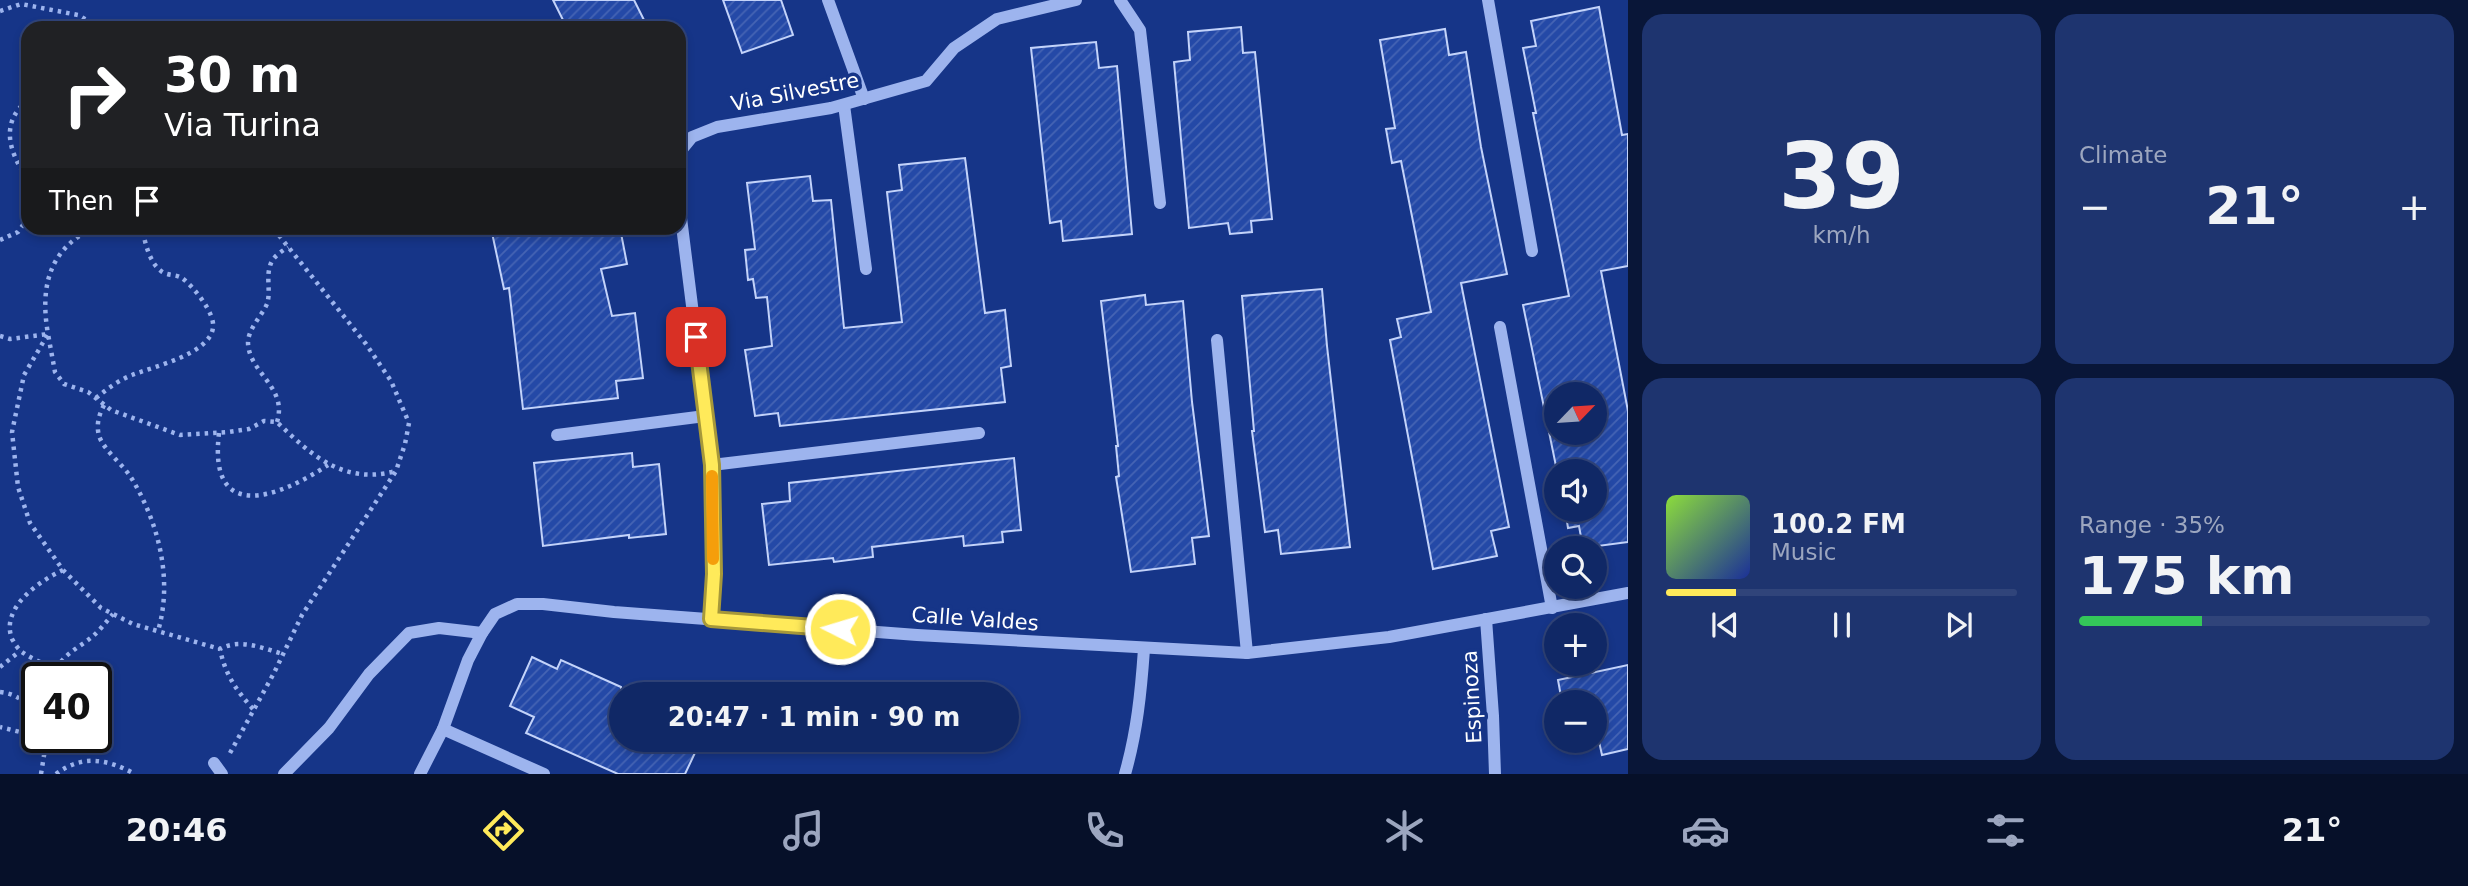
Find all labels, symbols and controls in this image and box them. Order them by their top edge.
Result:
text: 30 m [164,47,300,104]
icon: right [49,49,140,140]
street label: Via Silvestre [729,68,861,116]
text: Via Turina [164,106,321,144]
text: 39 [1778,124,1905,229]
text: Climate [2079,142,2168,168]
text: 21° [2205,176,2304,236]
icon: arrive [128,182,166,220]
text: − [2079,185,2111,229]
text: + [2398,185,2430,229]
text: Then [49,186,114,216]
text: km/h [1812,222,1871,248]
pin [666,307,726,367]
icon: arrive [677,318,715,356]
north arrow [1544,382,1606,444]
map controls [1544,382,1607,753]
button: sound [1544,459,1607,522]
text: 100.2 FM [1771,509,1906,539]
text: Range · 35% [2079,512,2225,538]
button: search [1544,536,1607,599]
text: Music [1771,539,1836,565]
text: 175 km [2079,546,2294,606]
position arrow [803,592,877,666]
street label: Calle Valdes [911,603,1039,635]
icon: previous [1706,606,1744,644]
icon: pause [1823,606,1861,644]
icon: next [1940,606,1978,644]
button: + [1544,613,1607,676]
street label: Espinoza [1458,650,1486,744]
speed limit sign: 40 [21,662,112,753]
button: − [1544,690,1607,753]
text: 20:47 · 1 min · 90 m [668,702,960,732]
icon: directions [479,806,528,855]
icon: music [779,806,828,855]
icon: phone [1080,806,1129,855]
icon: climate [1380,806,1429,855]
icon: car [1681,806,1730,855]
icon: filters [1981,806,2030,855]
text: 20:46 [126,811,228,849]
text: 21° [2282,811,2342,849]

